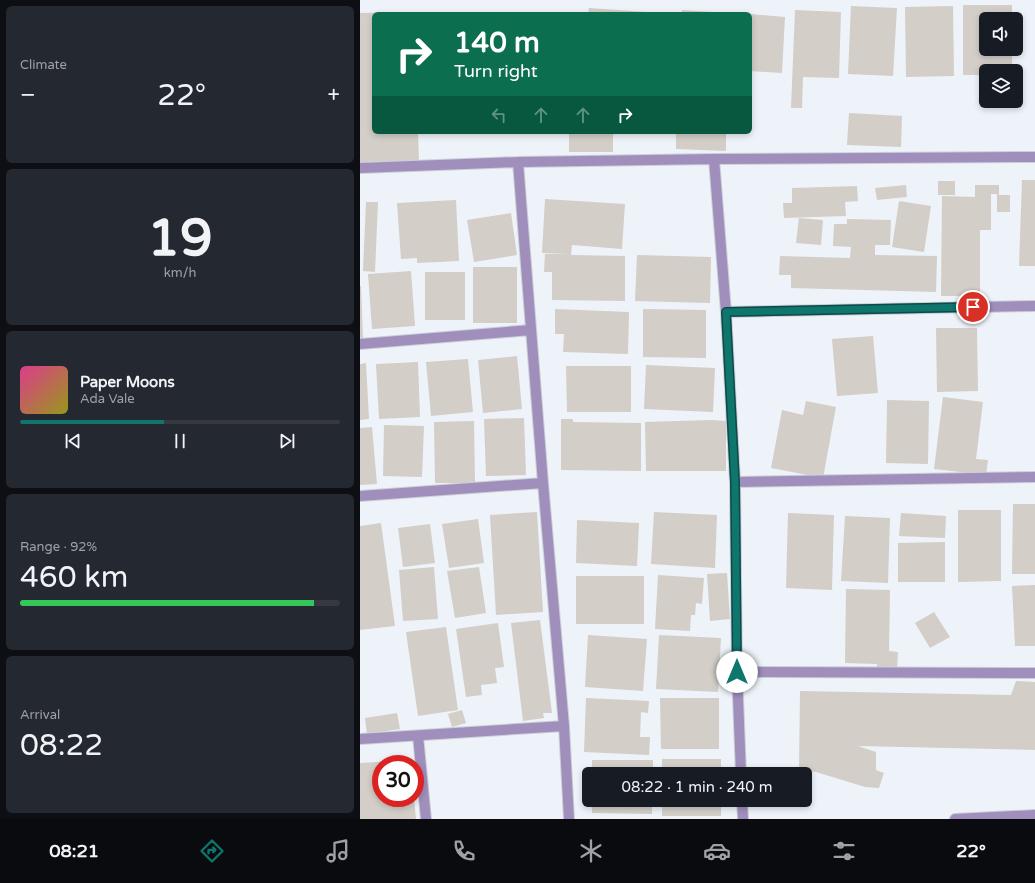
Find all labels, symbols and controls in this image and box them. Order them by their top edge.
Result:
map controls [979,12,1023,108]
button: sound [979,12,1023,56]
text: 140 m [454,26,540,60]
icon: right [388,28,440,80]
text: Climate [20,57,67,73]
text: Turn right [454,60,538,82]
button: layers [979,64,1023,108]
text: 22° [157,77,206,114]
text: − [20,82,36,108]
text: + [328,82,340,108]
icon: left [488,104,510,126]
icon: ahead [530,104,552,126]
icon: ahead [572,104,594,126]
icon: right [614,104,636,126]
text: 19 [147,207,213,270]
text: km/h [164,265,196,281]
pin [956,290,990,324]
icon: arrive [962,296,984,318]
text: Paper Moons [80,373,175,391]
text: Ada Vale [80,391,135,407]
icon: previous [62,430,84,452]
icon: pause [169,430,191,452]
icon: next [276,430,298,452]
text: Range · 92% [20,539,97,555]
text: 460 km [20,559,128,596]
position arrow [716,651,758,693]
text: Arrival [20,707,60,723]
text: 08:22 [20,727,103,764]
speed limit sign: 30 [372,755,424,807]
text: 08:22 · 1 min · 240 m [622,778,772,796]
icon: directions [198,837,226,865]
icon: music [324,837,352,865]
icon: phone [450,837,478,865]
icon: climate [577,837,605,865]
icon: car [703,837,731,865]
icon: filters [830,837,858,865]
text: 08:21 [49,840,99,862]
text: 22° [956,840,986,862]

